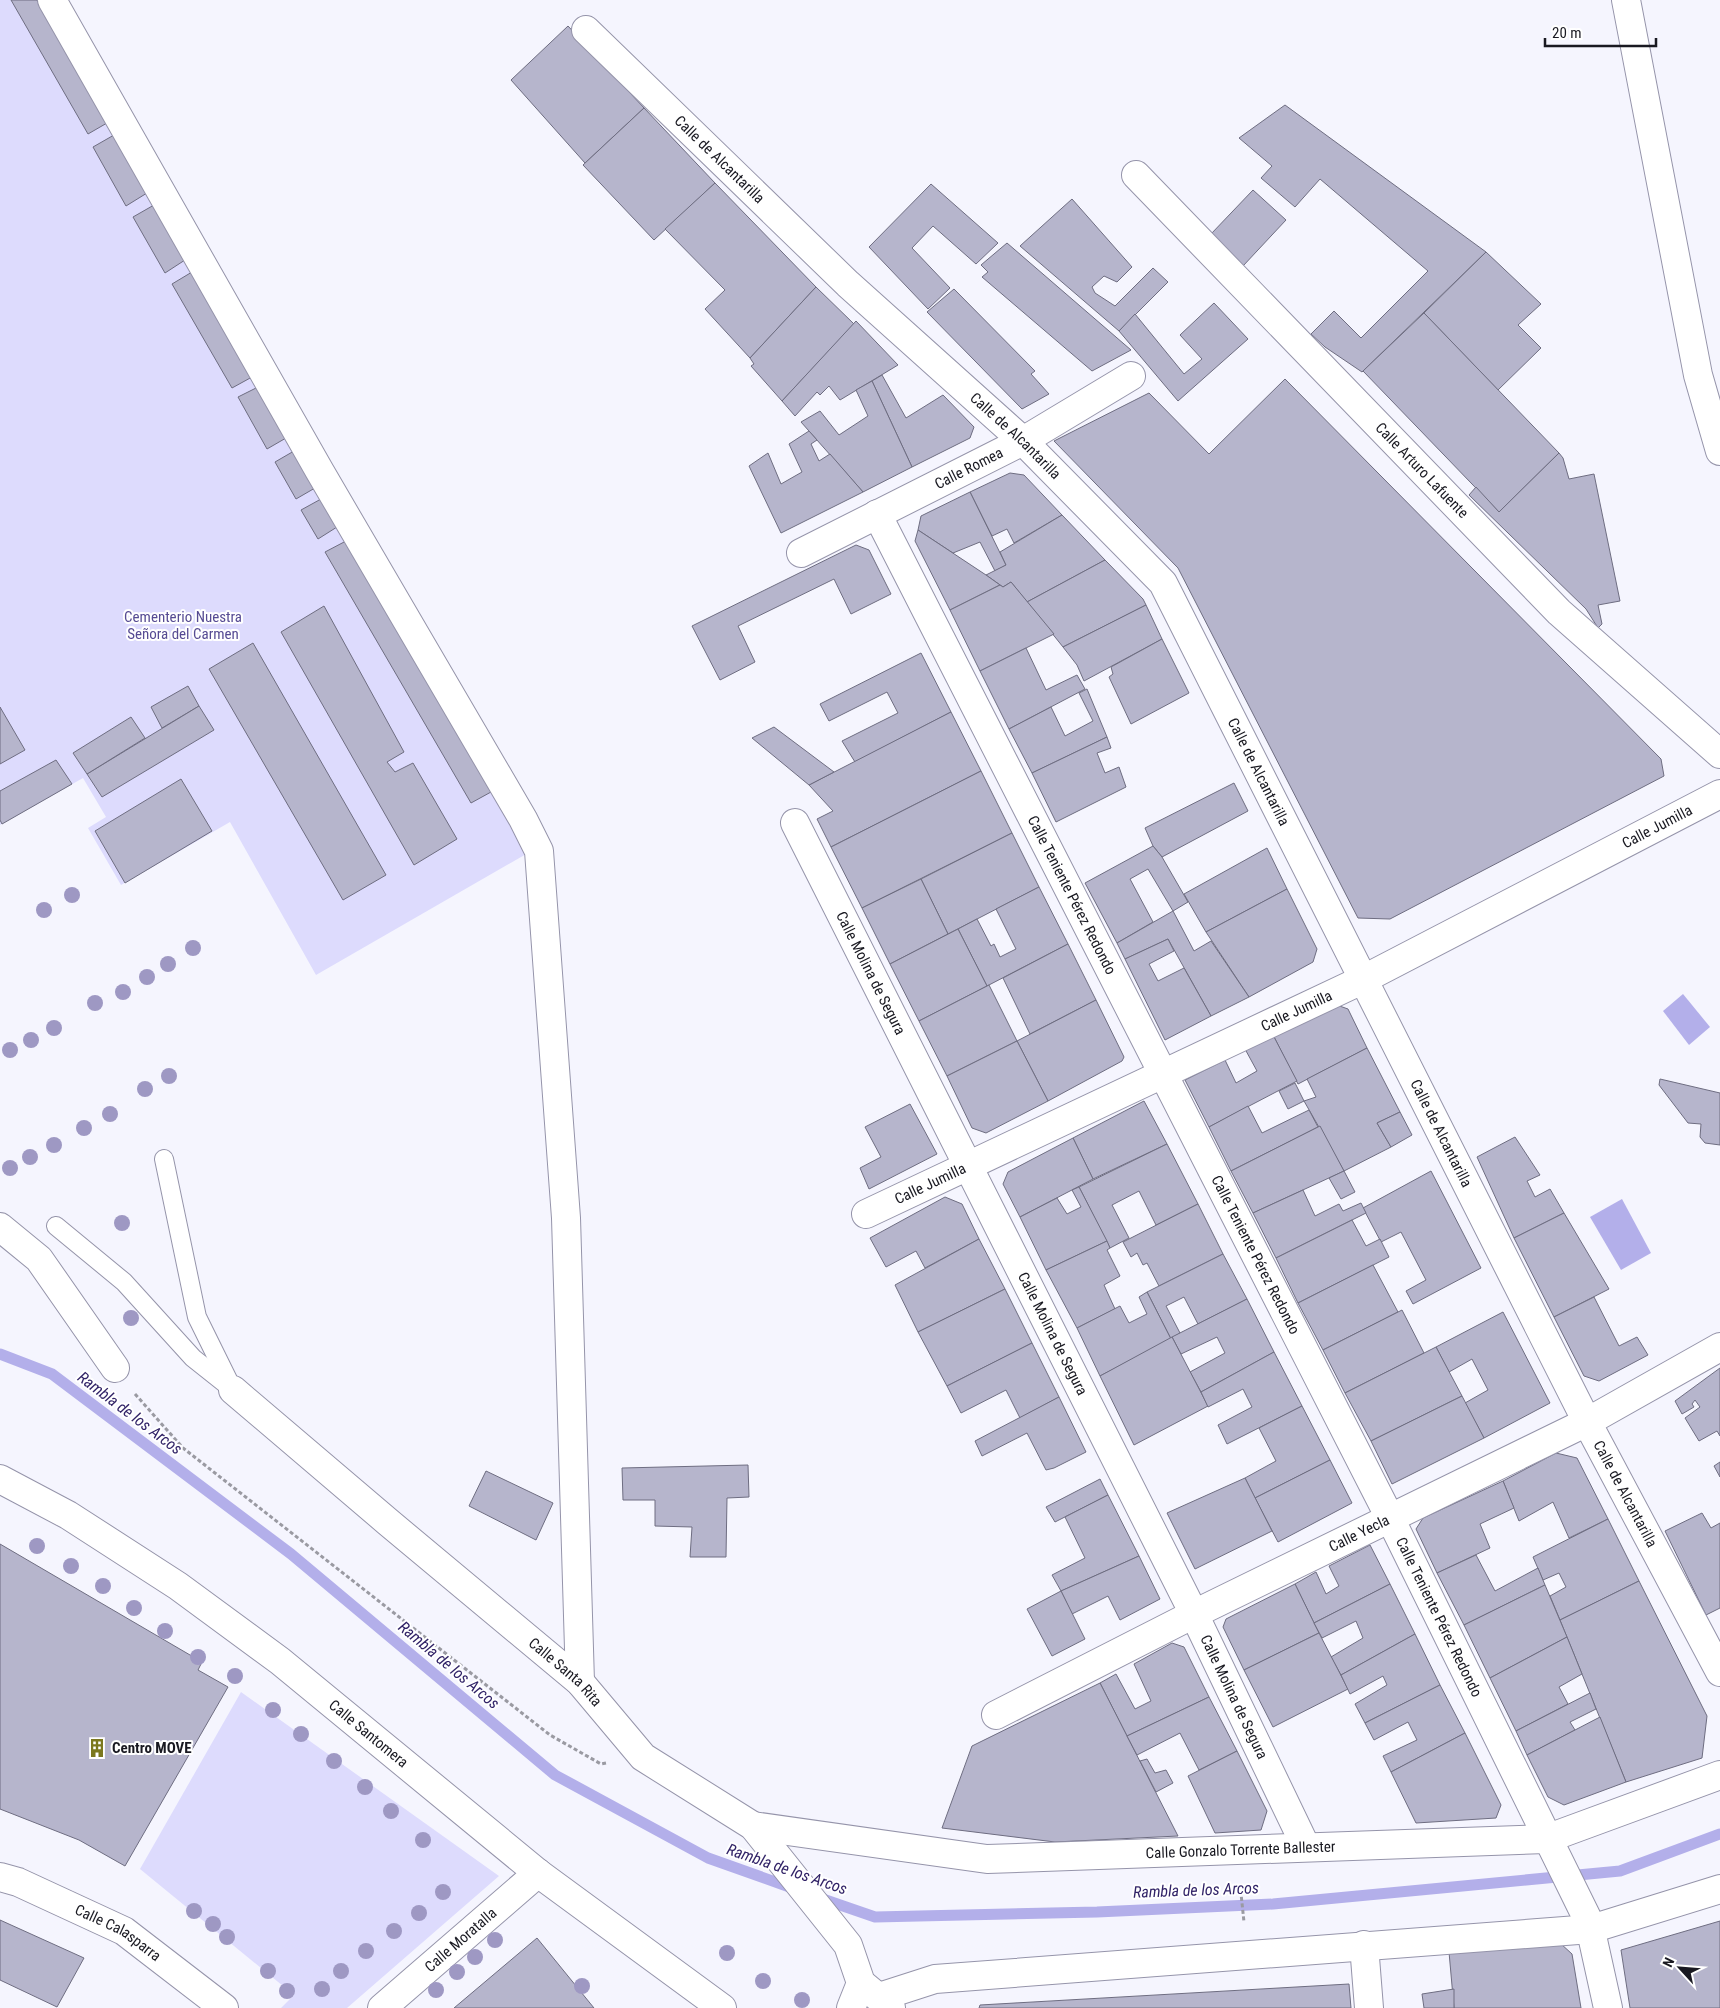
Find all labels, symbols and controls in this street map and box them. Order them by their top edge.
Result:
scale bar [1545,15,1656,47]
text: 20 m [1552,24,1582,42]
street label: Calle de Alcantarilla [671,112,768,207]
street label: Calle de Alcantarilla [966,389,1065,483]
street label: Calle Arturo Lafuente [1372,419,1472,522]
street label: Calle Romea [932,444,1006,493]
park label: Cementerio Nuestra Señora del Carmen [124,608,242,643]
street label: Calle de Alcantarilla [1224,715,1293,829]
street label: Calle Jumilla [1619,801,1695,852]
street label: Calle Teniente Pérez Redondo [1024,813,1120,978]
street label: Calle Molina de Segura [832,908,909,1038]
street label: Calle Jumilla [1258,986,1335,1035]
street label: Calle de Alcantarilla [1406,1076,1476,1190]
street label: Calle Jumilla [892,1159,969,1208]
street label: Calle Teniente Pérez Redondo [1208,1172,1304,1337]
street label: Calle Molina de Segura [1014,1269,1091,1398]
water label: Rambla de los Arcos [74,1368,186,1458]
street label: Calle de Alcantarilla [1590,1438,1661,1550]
street label: Calle Yecla [1326,1511,1392,1556]
street label: Calle Teniente Pérez Redondo [1392,1534,1486,1700]
water label: Rambla de los Arcos [395,1617,503,1713]
street label: Calle Molina de Segura [1196,1632,1271,1762]
street label: Calle Santa Rita [525,1634,606,1710]
street label: Calle Santomera [325,1696,412,1771]
building icon: Centro MOVE [86,1737,108,1759]
place label: Centro MOVE [112,1739,192,1757]
street label: Calle Gonzalo Torrente Ballester [1145,1838,1336,1862]
water label: Rambla de los Arcos [724,1840,850,1898]
water label: Rambla de los Arcos [1133,1878,1259,1902]
street label: Calle Calasparra [72,1901,164,1965]
street label: Calle Moratalla [421,1904,500,1976]
north arrow [1655,1943,1705,1993]
text: N [1659,1955,1677,1970]

